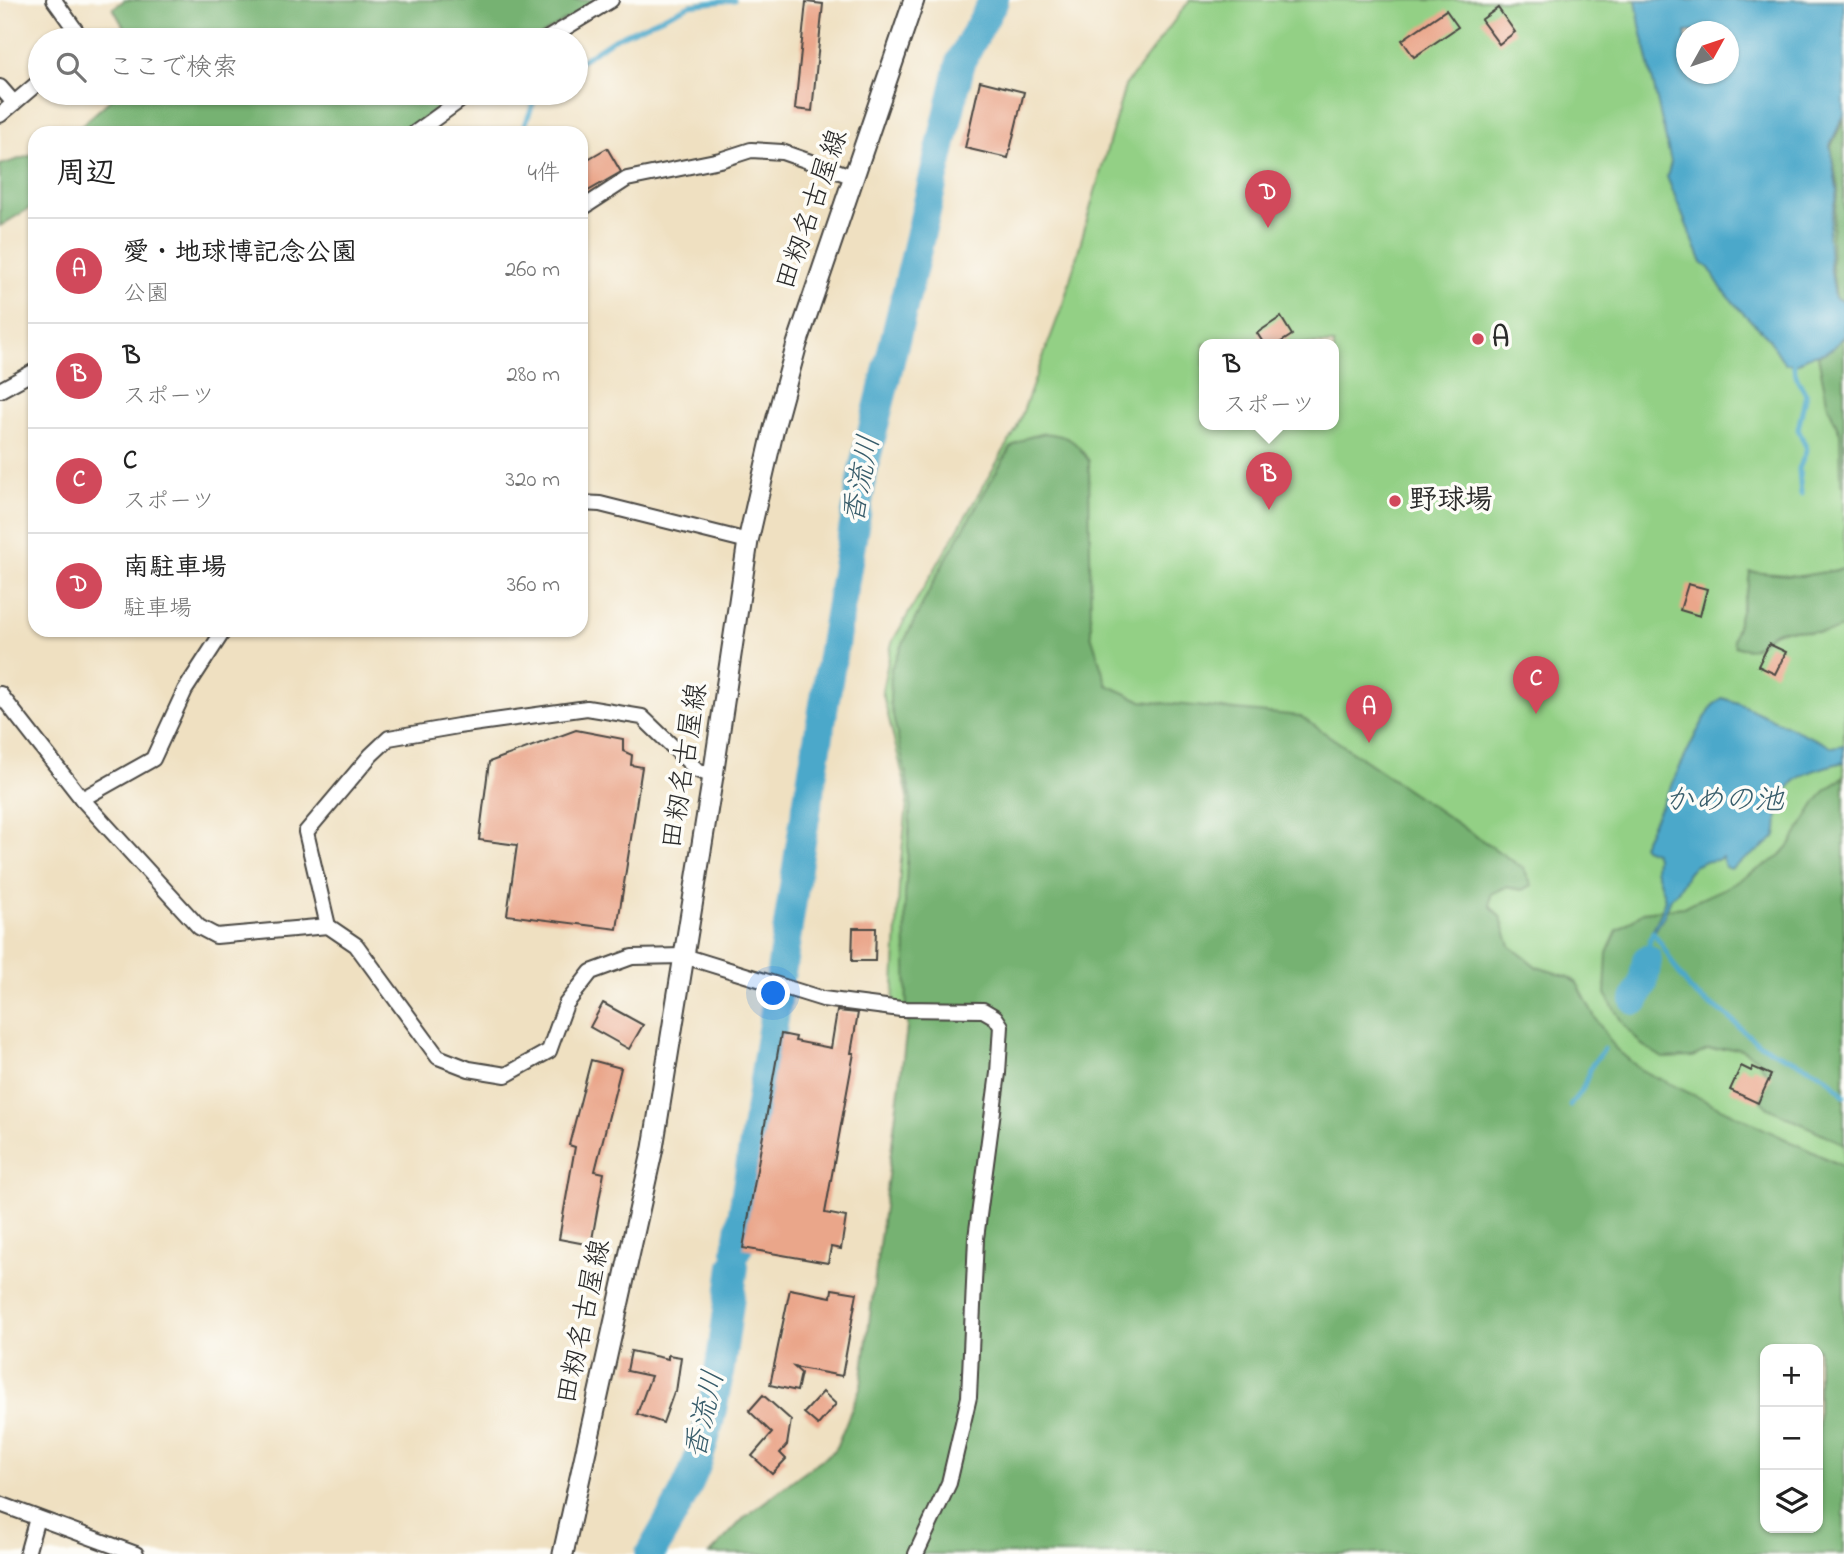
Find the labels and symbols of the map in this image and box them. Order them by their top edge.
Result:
north arrow [1676,21,1739,84]
street label: 田籾名古屋線 [766,124,860,296]
pin: D [1245,170,1291,228]
place label: A [1492,319,1509,360]
marker: A [1470,331,1486,347]
water label: 香流川 [833,432,893,528]
pin: B [1246,452,1292,510]
place label: 野球場 [1409,481,1493,522]
marker: 野球場 [1387,493,1403,509]
pin: C [1513,656,1559,714]
street label: 田籾名古屋線 [653,680,719,852]
pin: A [1346,685,1392,743]
water label: かめの池 [1664,780,1785,824]
your location [756,976,790,1010]
street label: 田籾名古屋線 [547,1236,623,1408]
water label: 香流川 [674,1366,738,1464]

